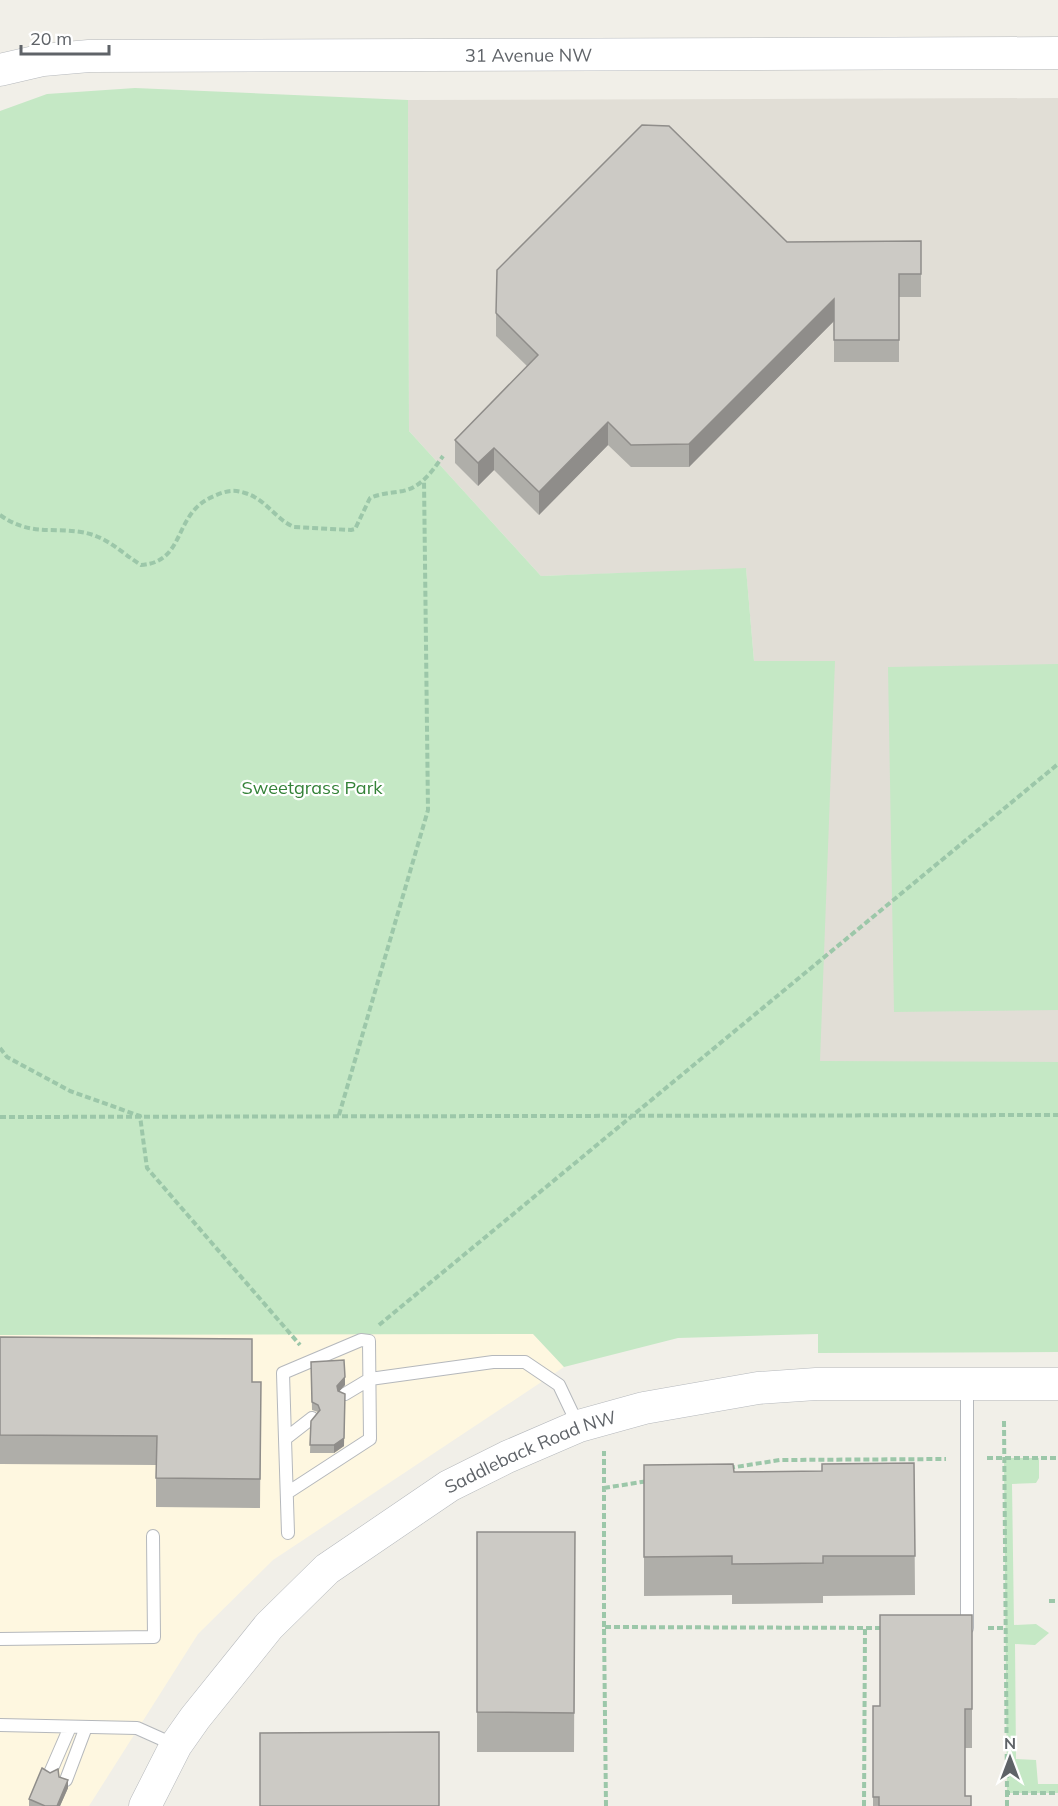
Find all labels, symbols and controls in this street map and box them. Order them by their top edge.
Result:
scale bar [21,18,110,56]
text: 20 m [30,27,72,50]
street label: 31 Avenue NW [465,43,592,66]
park label: Sweetgrass Park [242,776,383,799]
street label: Saddleback Road NW [441,1405,618,1498]
north arrow [980,1728,1040,1788]
text: N [1004,1733,1016,1753]

